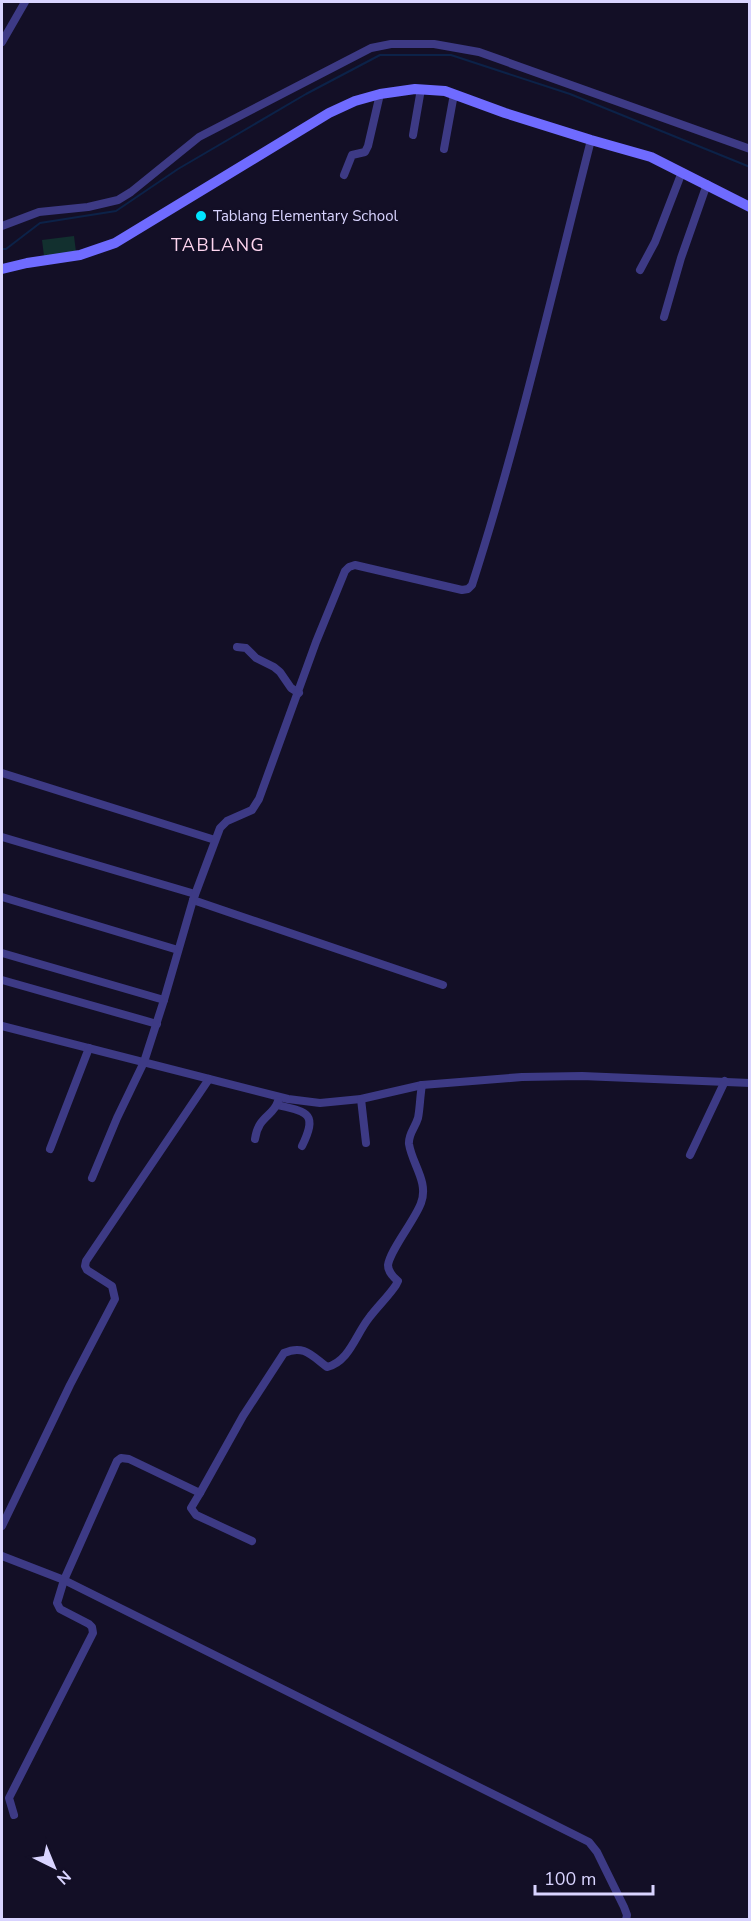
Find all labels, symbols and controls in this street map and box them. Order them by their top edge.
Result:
place label: Tablang Elementary School [213,206,399,226]
marker: Tablang Elementary School [194,209,208,223]
district label: TABLANG [171,233,265,257]
north arrow [24,1837,84,1897]
scale bar [535,1858,654,1896]
text: N [52,1865,75,1889]
text: 100 m [544,1867,596,1891]

